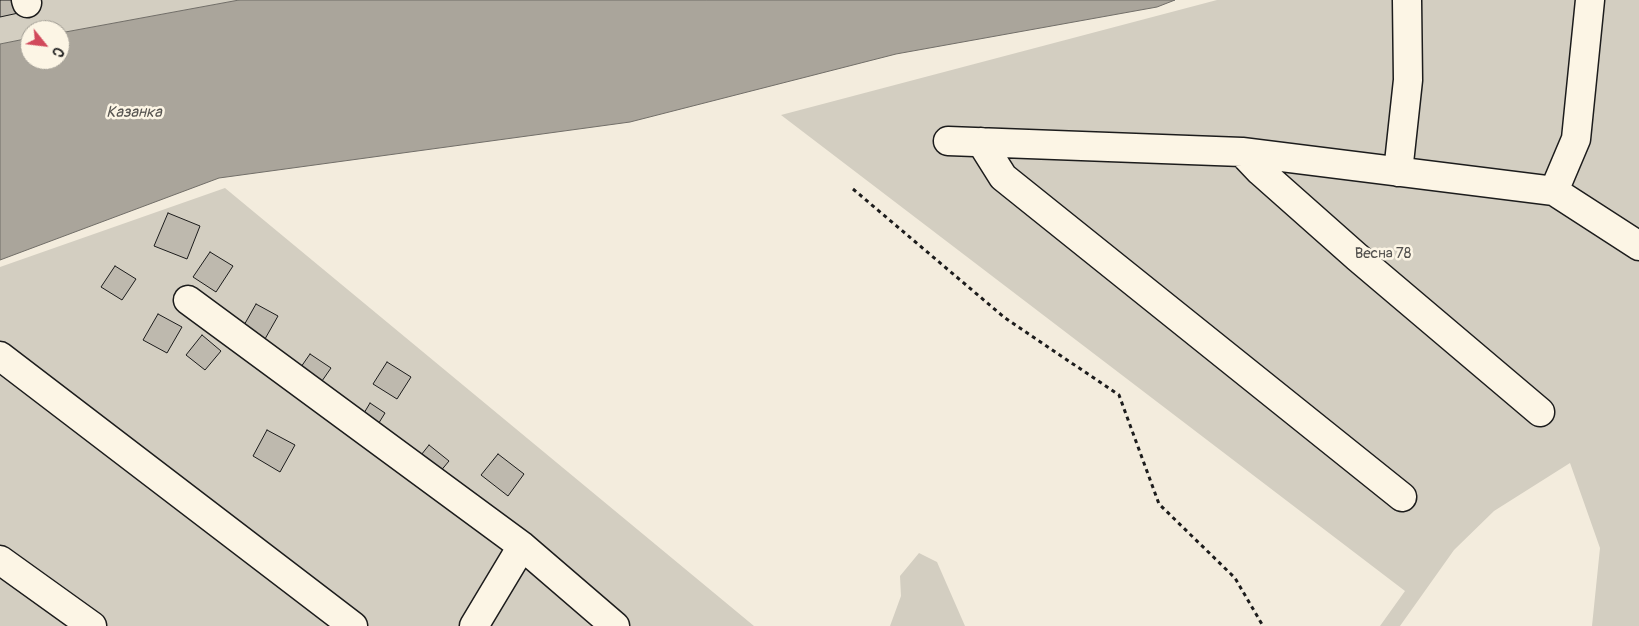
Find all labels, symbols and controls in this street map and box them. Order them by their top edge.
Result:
north arrow [20,20,70,70]
text: С [48,44,67,60]
water label: Казанка [106,103,162,123]
park label: Весна 78 [1355,245,1411,263]

